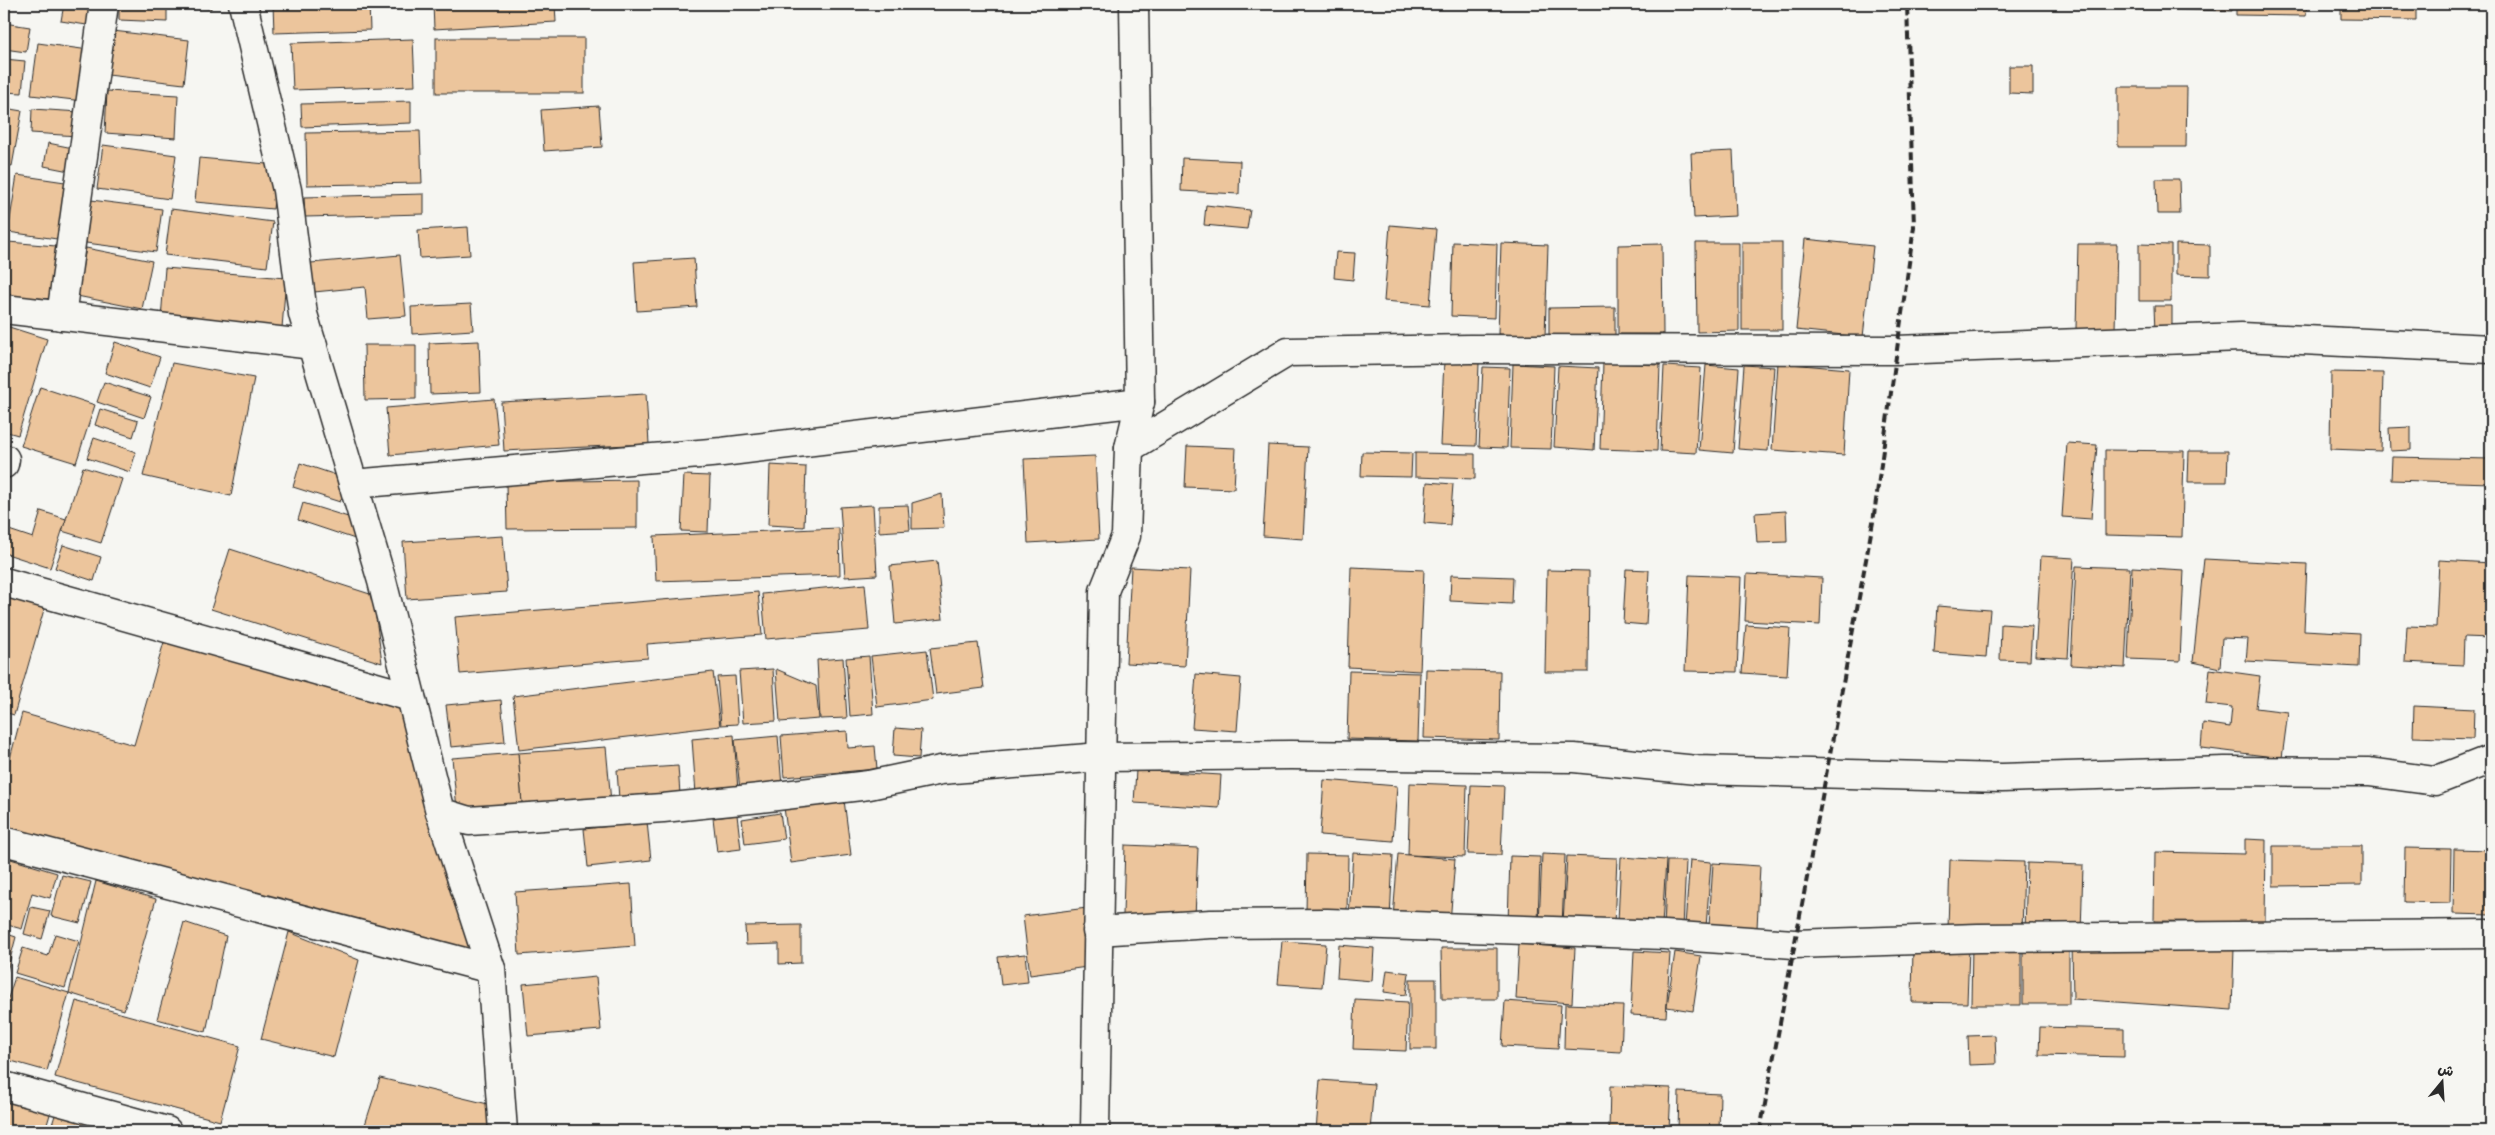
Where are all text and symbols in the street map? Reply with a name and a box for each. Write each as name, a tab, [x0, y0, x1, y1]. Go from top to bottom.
text: ش	[2436, 1057, 2457, 1082]
north arrow	[2418, 1058, 2468, 1108]

